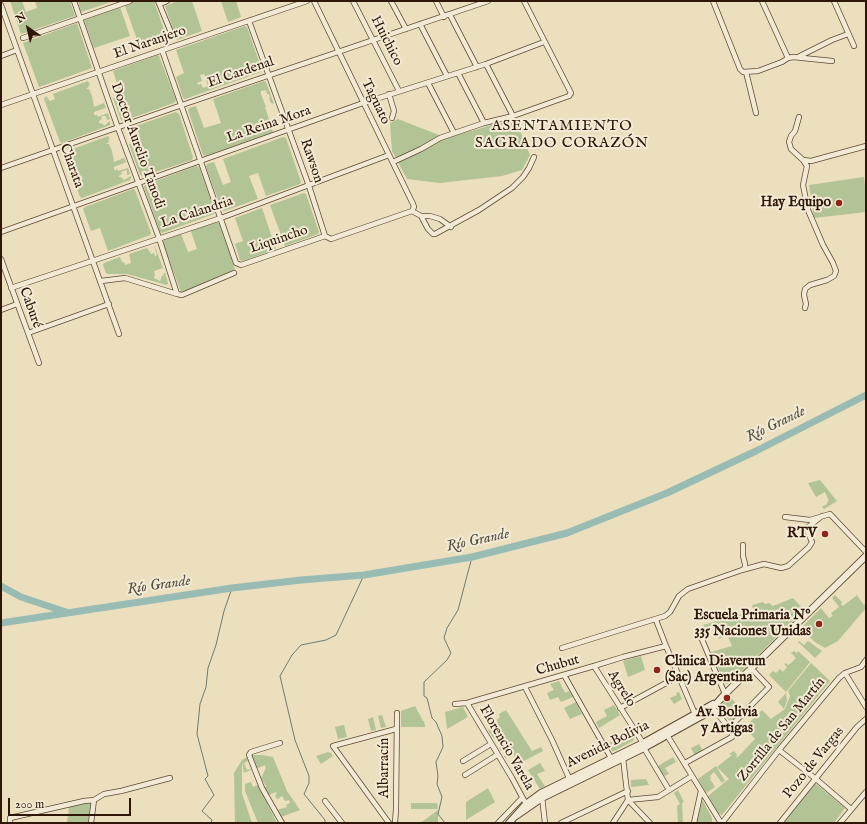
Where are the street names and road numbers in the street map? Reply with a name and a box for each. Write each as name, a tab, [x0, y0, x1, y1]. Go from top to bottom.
street label: Huichico	[366, 13, 406, 69]
street label: El Naranjero	[112, 23, 188, 63]
street label: El Cardenal	[206, 54, 276, 92]
street label: Taguato	[357, 77, 393, 127]
street label: Doctor Aurelio Tanodi	[106, 81, 168, 211]
street label: La Reina Mora	[225, 103, 313, 147]
street label: Rawson	[296, 137, 326, 185]
street label: Charata	[55, 142, 87, 190]
street label: La Calandria	[159, 193, 235, 233]
street label: Liquincho	[248, 222, 310, 258]
street label: Caburé	[15, 285, 45, 331]
street label: Chubut	[534, 652, 582, 680]
street label: Agrelo	[603, 668, 639, 710]
street label: Zorrilla de San Martín	[735, 675, 829, 785]
street label: Florencio Varela	[475, 703, 537, 793]
street label: Avenida Bolivia	[564, 718, 652, 772]
street label: Pozo de Vargas	[780, 724, 848, 802]
street label: Albarracín	[377, 738, 393, 798]

